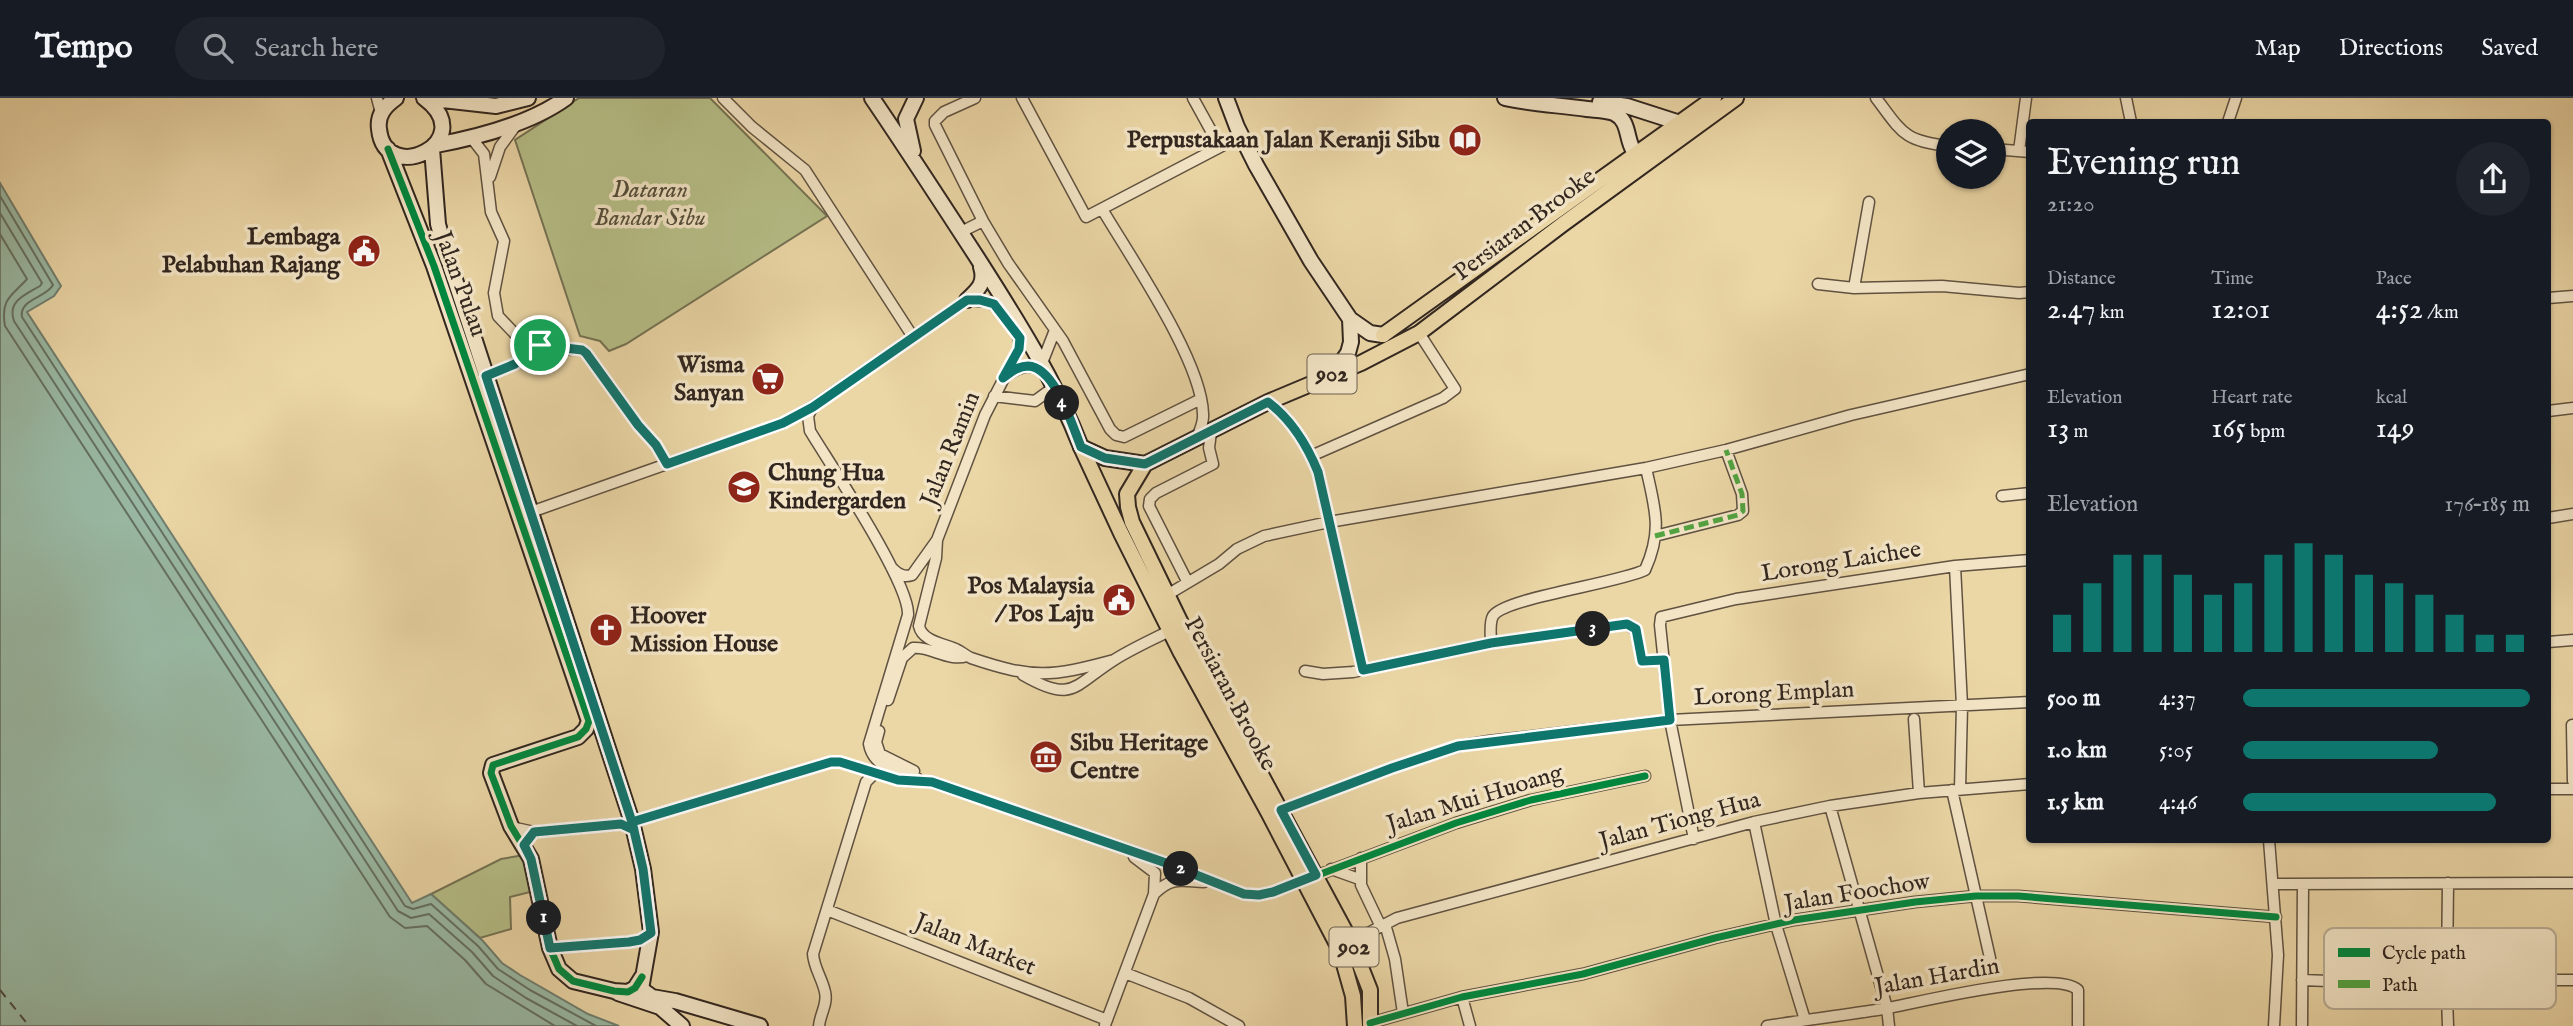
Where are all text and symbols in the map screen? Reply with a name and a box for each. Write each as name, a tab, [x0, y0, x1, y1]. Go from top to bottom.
search box	[175, 17, 665, 80]
text: Tempo	[35, 27, 133, 69]
icon: search	[199, 29, 237, 67]
text: Search here	[255, 32, 378, 65]
text: Map	[2255, 33, 2301, 64]
text: Directions	[2339, 33, 2443, 64]
text: Saved	[2481, 33, 2538, 64]
map controls	[1936, 119, 2006, 189]
button: layers	[1936, 119, 2006, 189]
library icon: Perpustakaan Jalan Keranji Sibu	[1446, 121, 1484, 159]
place label: Perpustakaan Jalan Keranji Sibu	[1127, 125, 1441, 156]
text: Evening run	[2047, 140, 2241, 188]
button: share	[2456, 142, 2530, 216]
street label: Persiaran Brooke	[1448, 161, 1602, 289]
park label: Dataran Bandar Sibu	[594, 175, 706, 234]
text: 21:20	[2047, 190, 2095, 219]
place label: Lembaga Pelabuhan Rajang	[162, 222, 341, 281]
street label: Jalan Pulau	[426, 224, 493, 341]
public building icon: Lembaga Pelabuhan Rajang	[345, 232, 383, 270]
text: Distance	[2047, 267, 2116, 291]
text: Time	[2211, 267, 2254, 291]
text: Pace	[2376, 267, 2412, 291]
text: 2.47	[2047, 291, 2096, 329]
text: 12:01	[2211, 291, 2270, 329]
text: 4:52	[2376, 291, 2423, 329]
text: km	[2096, 301, 2125, 325]
text: /km	[2423, 301, 2459, 325]
pin	[510, 315, 570, 375]
icon: arrive	[521, 326, 559, 364]
place label: Wisma Sanyan	[674, 350, 745, 409]
road number: 902	[1308, 354, 1356, 394]
supermarket icon: Wisma Sanyan	[749, 360, 787, 398]
pin: 4	[1044, 386, 1080, 420]
text: Elevation	[2047, 386, 2122, 410]
text: Heart rate	[2211, 386, 2292, 410]
text: kcal	[2376, 386, 2407, 410]
street label: Jalan Ramin	[913, 387, 988, 514]
text: 4	[1057, 390, 1066, 414]
text: 13	[2047, 410, 2069, 448]
text: 165	[2211, 410, 2246, 448]
text: 149	[2376, 410, 2415, 448]
text: m	[2069, 420, 2088, 444]
text: bpm	[2246, 420, 2285, 444]
place label: Chung Hua Kindergarden	[768, 458, 906, 517]
school or university icon: Chung Hua Kindergarden	[725, 468, 763, 506]
text: Elevation	[2047, 490, 2138, 519]
text: 176–185 m	[2445, 490, 2530, 519]
street label: Lorong Laichee	[1759, 534, 1923, 590]
place label: Pos Malaysia / Pos Laju	[967, 571, 1095, 630]
public building icon: Pos Malaysia / Pos Laju	[1100, 581, 1138, 619]
place label: Hoover Mission House	[630, 601, 778, 660]
church icon: Hoover Mission House	[587, 611, 625, 649]
street label: Persiaran Brooke	[1176, 612, 1284, 776]
pin: 3	[1576, 612, 1610, 646]
text: 3	[1589, 616, 1596, 640]
street label: Lorong Emplan	[1693, 674, 1855, 714]
text: 500 m	[2047, 684, 2101, 713]
text: 4:37	[2159, 684, 2196, 713]
place label: Sibu Heritage Centre	[1070, 728, 1208, 787]
text: 1.0 km	[2047, 736, 2107, 765]
text: 5:05	[2159, 736, 2193, 765]
museum icon: Sibu Heritage Centre	[1027, 738, 1065, 776]
street label: Jalan Mui Huoang	[1380, 757, 1568, 841]
street label: Jalan Tiong Hua	[1593, 784, 1764, 858]
text: 1.5 km	[2047, 788, 2104, 817]
text: 4:46	[2159, 788, 2197, 817]
pin: 2	[1164, 852, 1198, 886]
text: 2	[1176, 856, 1185, 880]
street label: Jalan Foochow	[1779, 866, 1933, 920]
pin: 1	[526, 900, 562, 936]
text: 1	[540, 905, 547, 929]
street label: Jalan Market	[907, 906, 1040, 983]
road number: 902	[1330, 928, 1378, 967]
legend	[2324, 928, 2556, 1009]
text: Cycle path	[2382, 942, 2466, 966]
street label: Jalan Hardin	[1869, 951, 2002, 1004]
text: Path	[2382, 974, 2418, 998]

